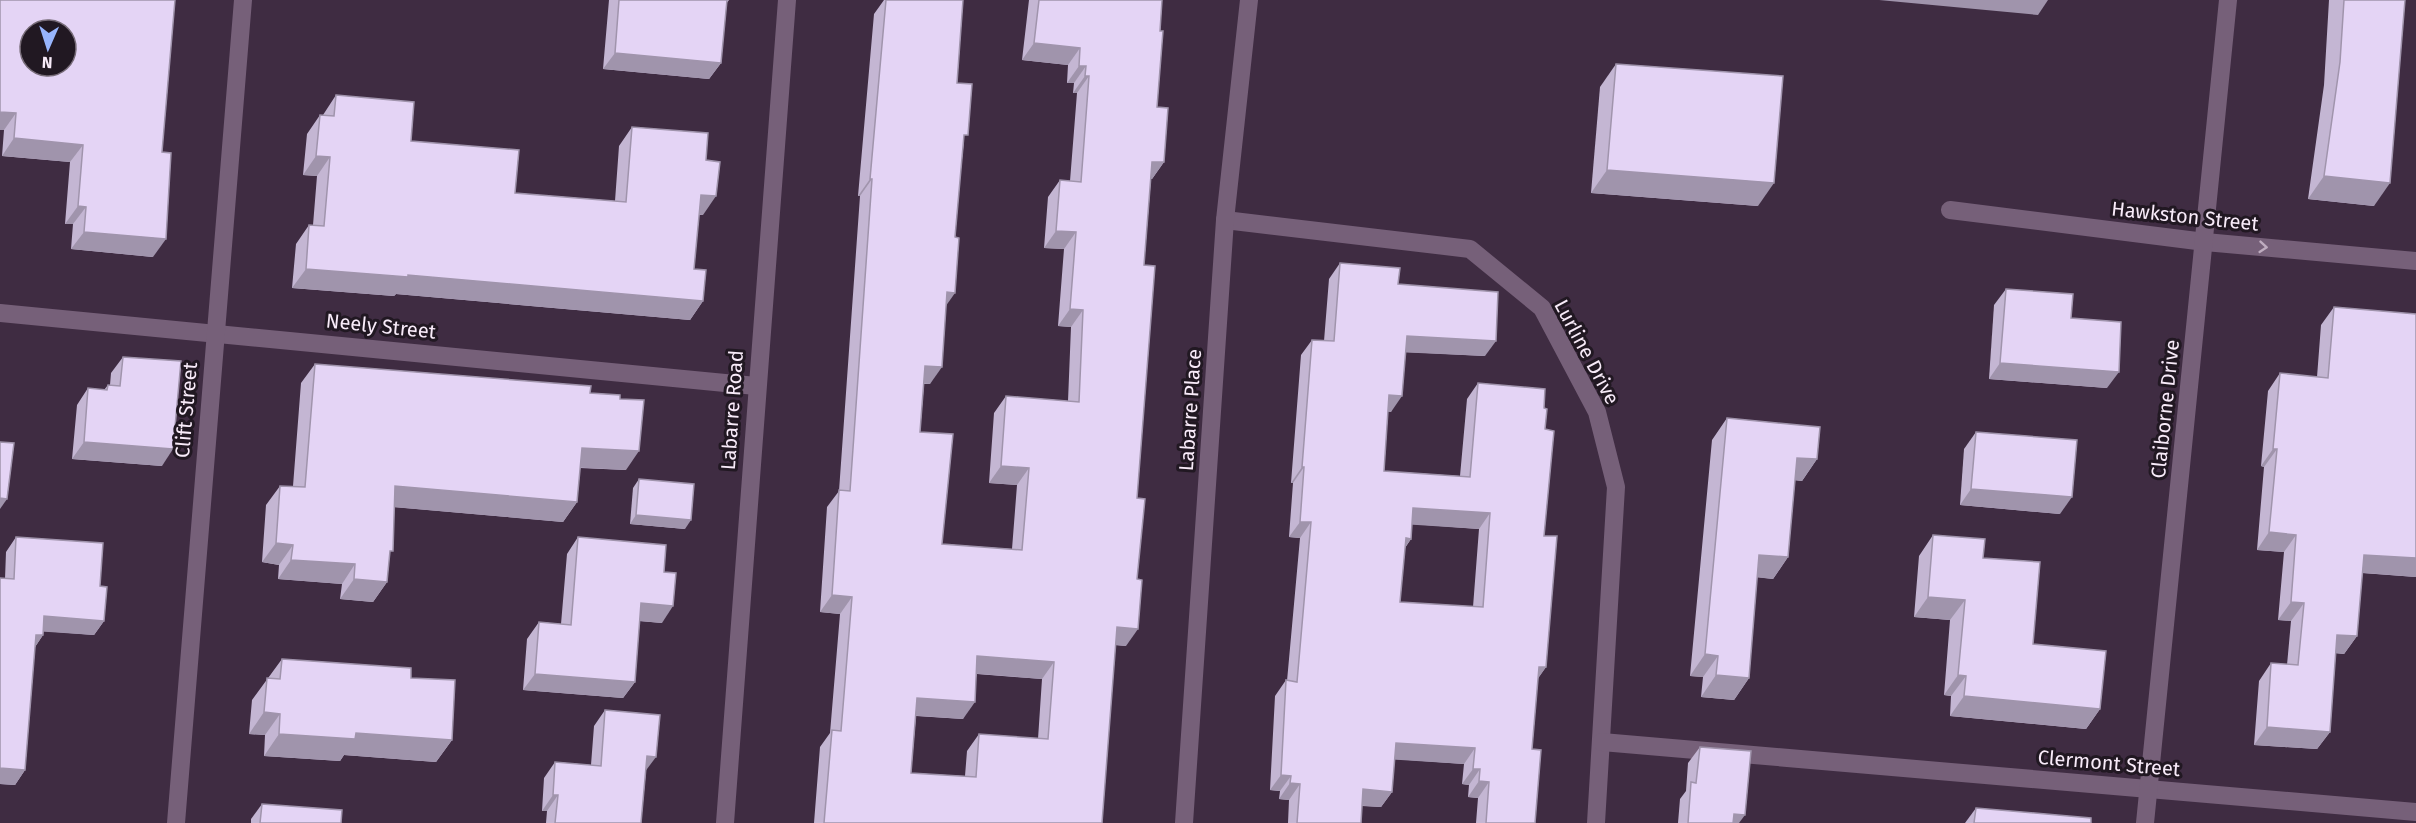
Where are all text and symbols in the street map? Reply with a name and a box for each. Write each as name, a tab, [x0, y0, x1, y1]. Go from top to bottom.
north arrow	[18, 18, 78, 78]
text: N	[41, 53, 53, 72]
street label: Hawkston Street	[2110, 196, 2261, 236]
one-way arrow	[2259, 240, 2268, 253]
street label: Lurline Drive	[1549, 295, 1625, 409]
street label: Neely Street	[325, 308, 438, 344]
street label: Claiborne Drive	[2146, 338, 2184, 480]
street label: Labarre Place	[1174, 348, 1206, 472]
street label: Labarre Road	[716, 349, 748, 471]
street label: Clift Street	[170, 360, 202, 459]
street label: Clermont Street	[2037, 745, 2182, 781]

